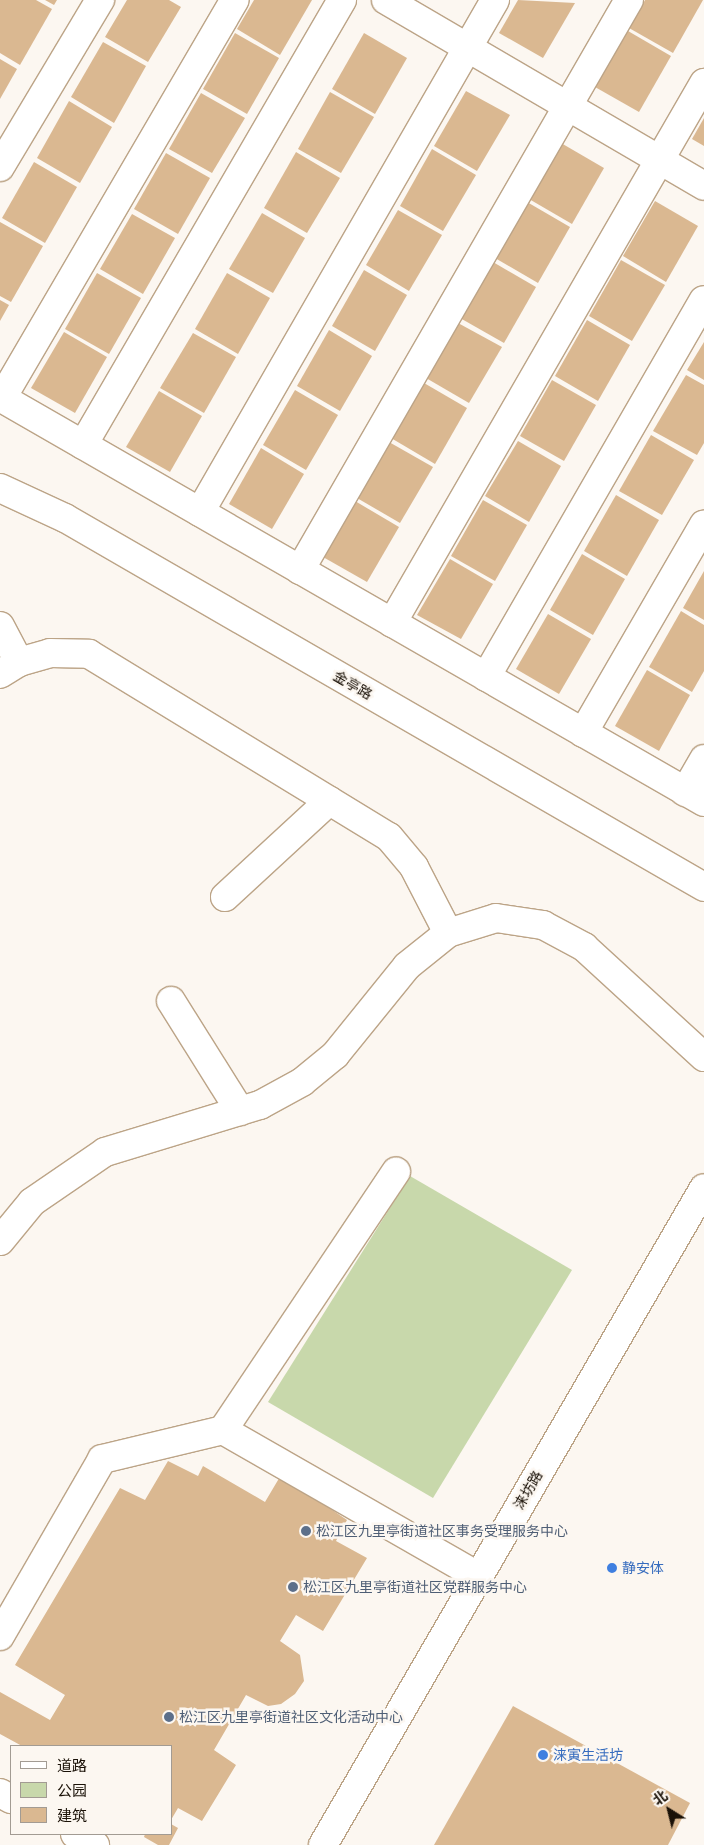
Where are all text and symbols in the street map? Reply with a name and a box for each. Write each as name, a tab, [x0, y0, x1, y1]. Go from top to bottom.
street label: 金亭路	[331, 667, 375, 703]
street label: 涞坊路	[510, 1468, 546, 1512]
place label: 松江区九里亭街道社区事务受理服务中心	[316, 1523, 568, 1539]
marker: 松江区九里亭街道社区事务受理服务中心	[300, 1525, 312, 1537]
place label: 静安体	[622, 1560, 664, 1576]
marker: 静安体	[606, 1562, 618, 1574]
place label: 松江区九里亭街道社区党群服务中心	[303, 1579, 527, 1595]
marker: 松江区九里亭街道社区党群服务中心	[287, 1581, 299, 1593]
place label: 松江区九里亭街道社区文化活动中心	[179, 1709, 403, 1725]
marker: 松江区九里亭街道社区文化活动中心	[163, 1711, 175, 1723]
legend	[10, 1745, 172, 1835]
place label: 涞寅生活坊	[553, 1747, 623, 1763]
marker: 涞寅生活坊	[537, 1749, 549, 1761]
text: 道路	[57, 1756, 87, 1774]
text: 公园	[57, 1781, 87, 1799]
north arrow	[644, 1785, 694, 1835]
text: 北	[649, 1786, 671, 1808]
text: 建筑	[57, 1806, 87, 1824]

